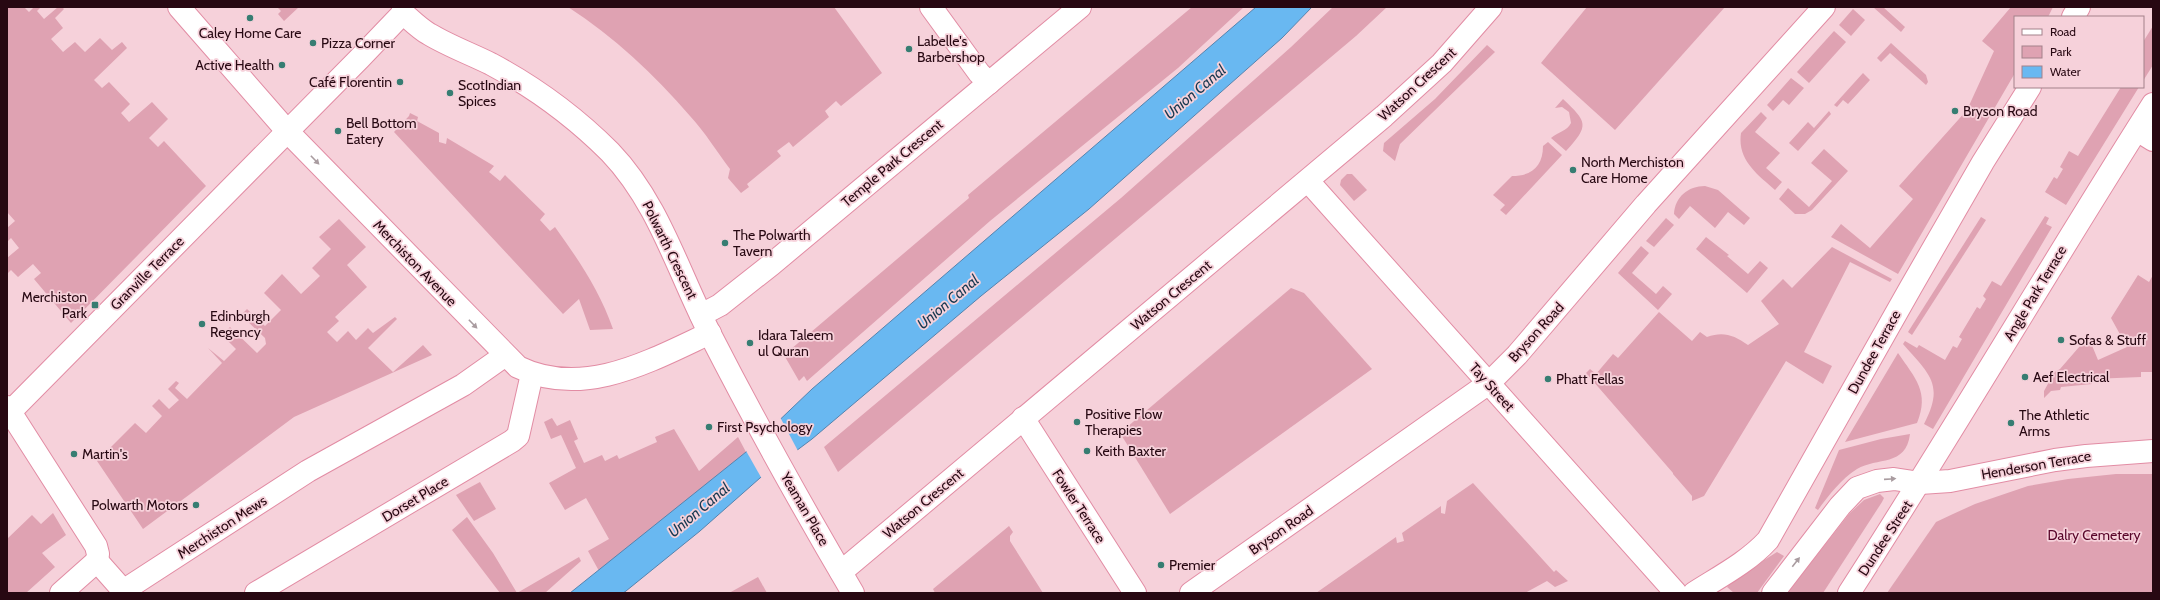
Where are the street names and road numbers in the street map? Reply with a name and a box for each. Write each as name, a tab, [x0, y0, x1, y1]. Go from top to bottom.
street label: Watson Crescent	[1374, 43, 1460, 125]
street label: Temple Park Crescent	[838, 115, 947, 211]
street label: Polwarth Crescent	[638, 198, 702, 302]
street label: Merchiston Avenue	[369, 216, 461, 310]
street label: Granville Terrace	[106, 232, 188, 314]
street label: Angle Park Terrace	[2000, 242, 2070, 344]
street label: Watson Crescent	[1127, 256, 1215, 334]
street label: Bryson Road	[1504, 298, 1568, 366]
street label: Dundee Terrace	[1844, 307, 1904, 397]
street label: Tay Street	[1465, 359, 1519, 415]
street label: Henderson Terrace	[1980, 447, 2092, 483]
street label: Watson Crescent	[879, 464, 967, 542]
street label: Fowler Terrace	[1048, 466, 1110, 546]
street label: Yeaman Place	[776, 468, 833, 549]
street label: Dorset Place	[378, 472, 452, 526]
street label: Merchiston Mews	[174, 491, 270, 563]
street label: Dundee Street	[1854, 497, 1916, 579]
street label: Bryson Road	[1245, 501, 1317, 559]

